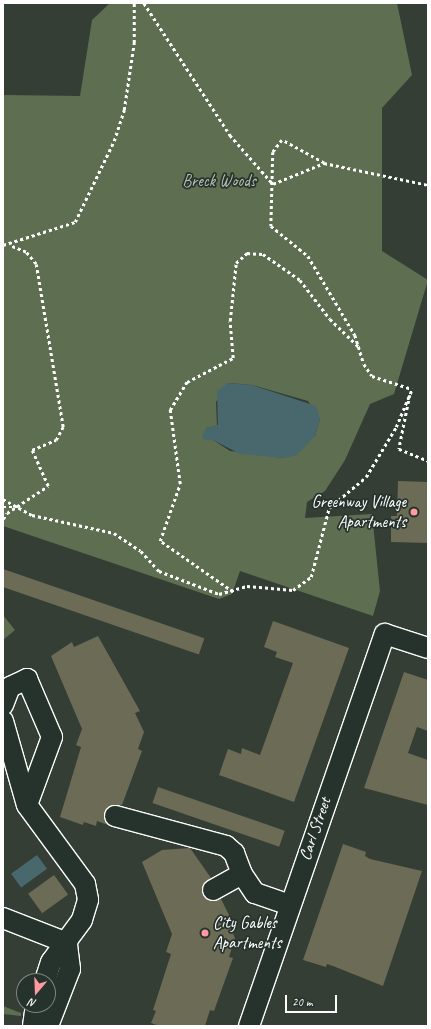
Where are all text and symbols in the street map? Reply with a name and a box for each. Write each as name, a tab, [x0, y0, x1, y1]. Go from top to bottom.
park label: Breck Woods	[182, 171, 256, 191]
place label: Greenway Village Apartments	[312, 492, 406, 532]
marker: Greenway Village Apartments	[409, 507, 419, 517]
street label: Carl Street	[295, 795, 335, 863]
place label: City Gables Apartments	[213, 913, 281, 953]
marker: City Gables Apartments	[200, 928, 210, 938]
north arrow	[16, 973, 56, 1013]
scale bar	[287, 987, 339, 1013]
text: 20 m	[292, 994, 312, 1010]
text: N	[27, 996, 38, 1011]

